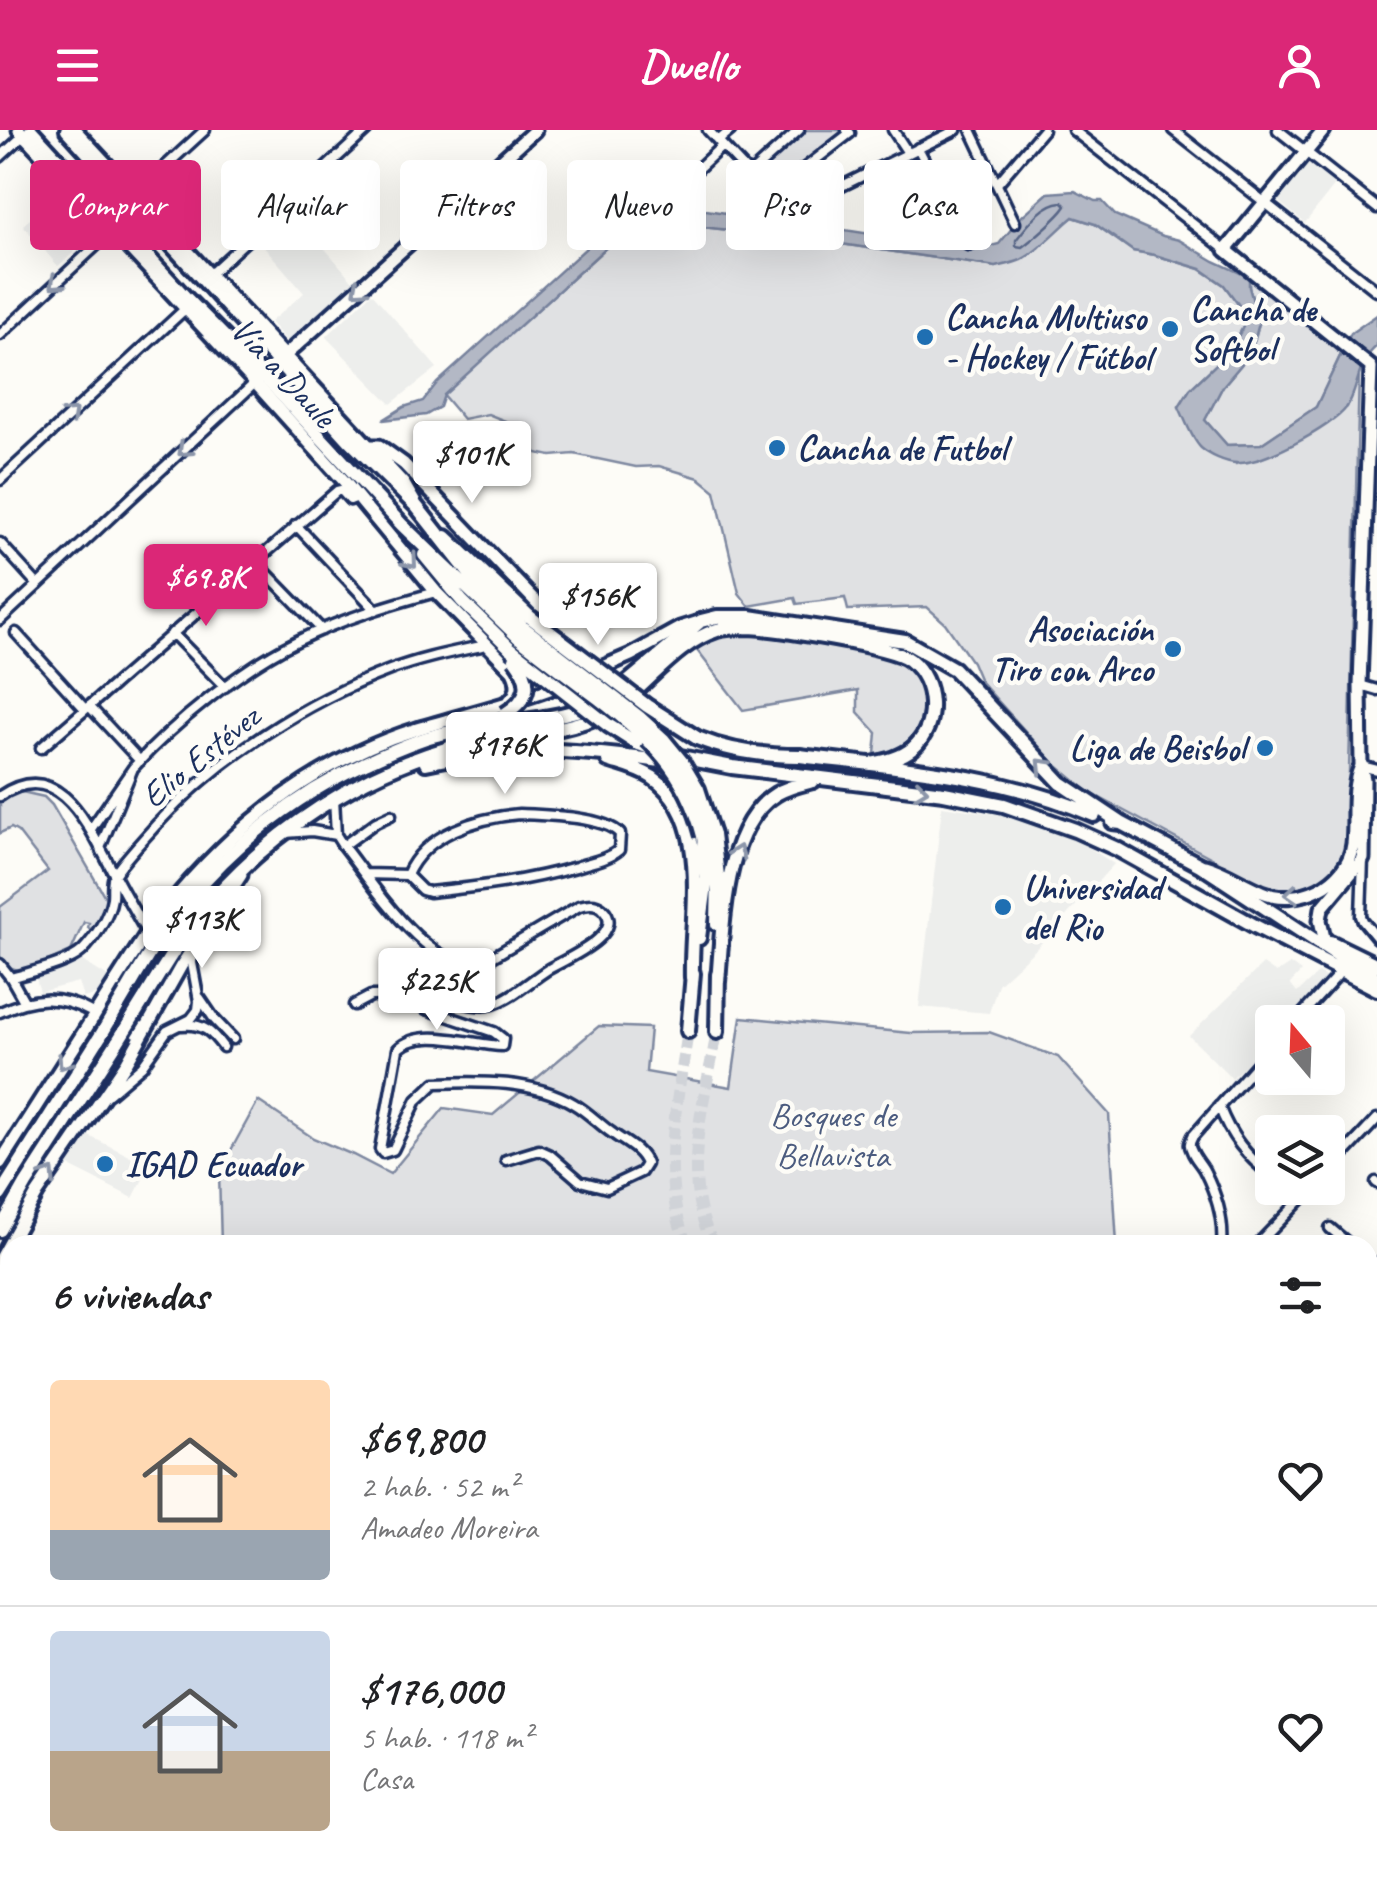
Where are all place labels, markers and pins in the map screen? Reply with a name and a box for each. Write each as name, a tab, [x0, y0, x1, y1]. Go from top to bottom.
place label: Cancha de Softbol	[1190, 287, 1318, 372]
place label: Cancha Multiuso - Hockey / Fútbol	[945, 295, 1158, 380]
marker: Cancha de Softbol	[1159, 318, 1181, 340]
marker: Cancha Multiuso - Hockey / Fútbol	[914, 326, 936, 348]
pin: $101K	[402, 421, 542, 506]
place label: Cancha de Futbol	[797, 426, 1013, 471]
marker: Cancha de Futbol	[766, 437, 788, 459]
pin: $69.8K	[125, 544, 287, 629]
pin: $156K	[528, 563, 668, 648]
place label: Asociación Tiro con Arco	[991, 607, 1155, 692]
marker: Asociación Tiro con Arco	[1162, 638, 1184, 660]
pin: $176K	[435, 712, 575, 797]
place label: Liga de Beisbol	[1070, 726, 1252, 771]
marker: Liga de Beisbol	[1254, 737, 1276, 759]
place label: Universidad del Rio	[1023, 865, 1167, 950]
pin: $113K	[132, 886, 272, 971]
marker: Universidad del Rio	[992, 896, 1014, 918]
pin: $225K	[367, 948, 507, 1033]
place label: IGAD Ecuador	[125, 1142, 305, 1187]
marker: IGAD Ecuador	[94, 1153, 116, 1175]

